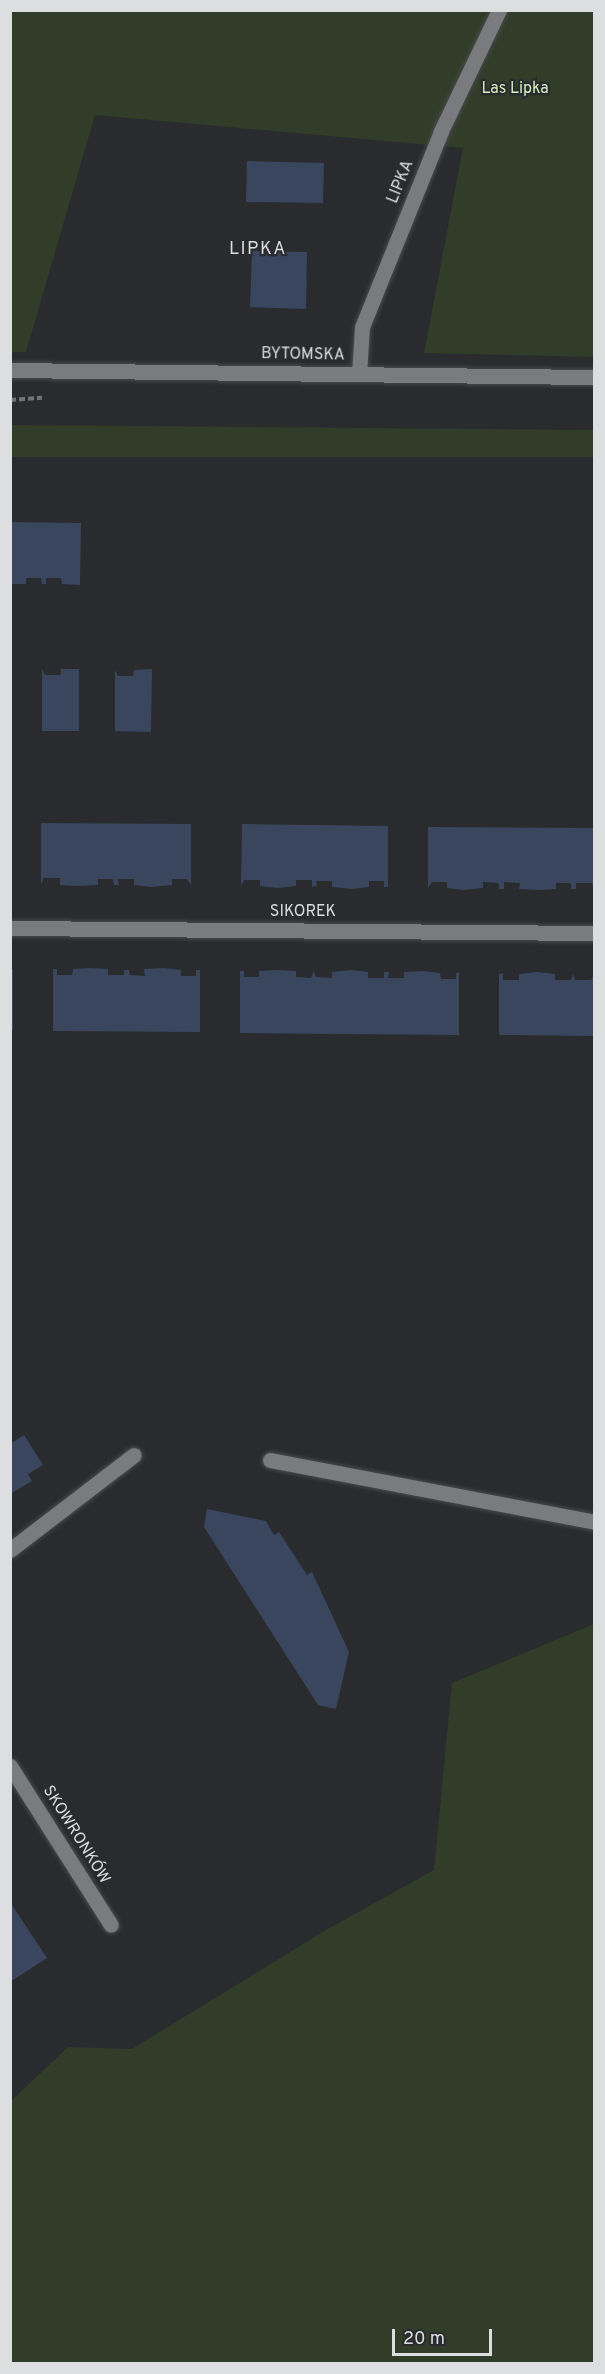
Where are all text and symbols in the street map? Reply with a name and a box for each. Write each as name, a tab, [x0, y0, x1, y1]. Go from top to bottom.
park label: Las Lipka	[481, 79, 549, 99]
street label: LIPKA	[384, 158, 418, 206]
district label: LIPKA	[229, 239, 287, 261]
street label: BYTOMSKA	[261, 345, 345, 365]
street label: SIKOREK	[270, 902, 336, 922]
street label: SKOWRONKÓW	[38, 1782, 114, 1888]
scale bar	[395, 2317, 496, 2355]
text: 20 m	[403, 2328, 445, 2351]

